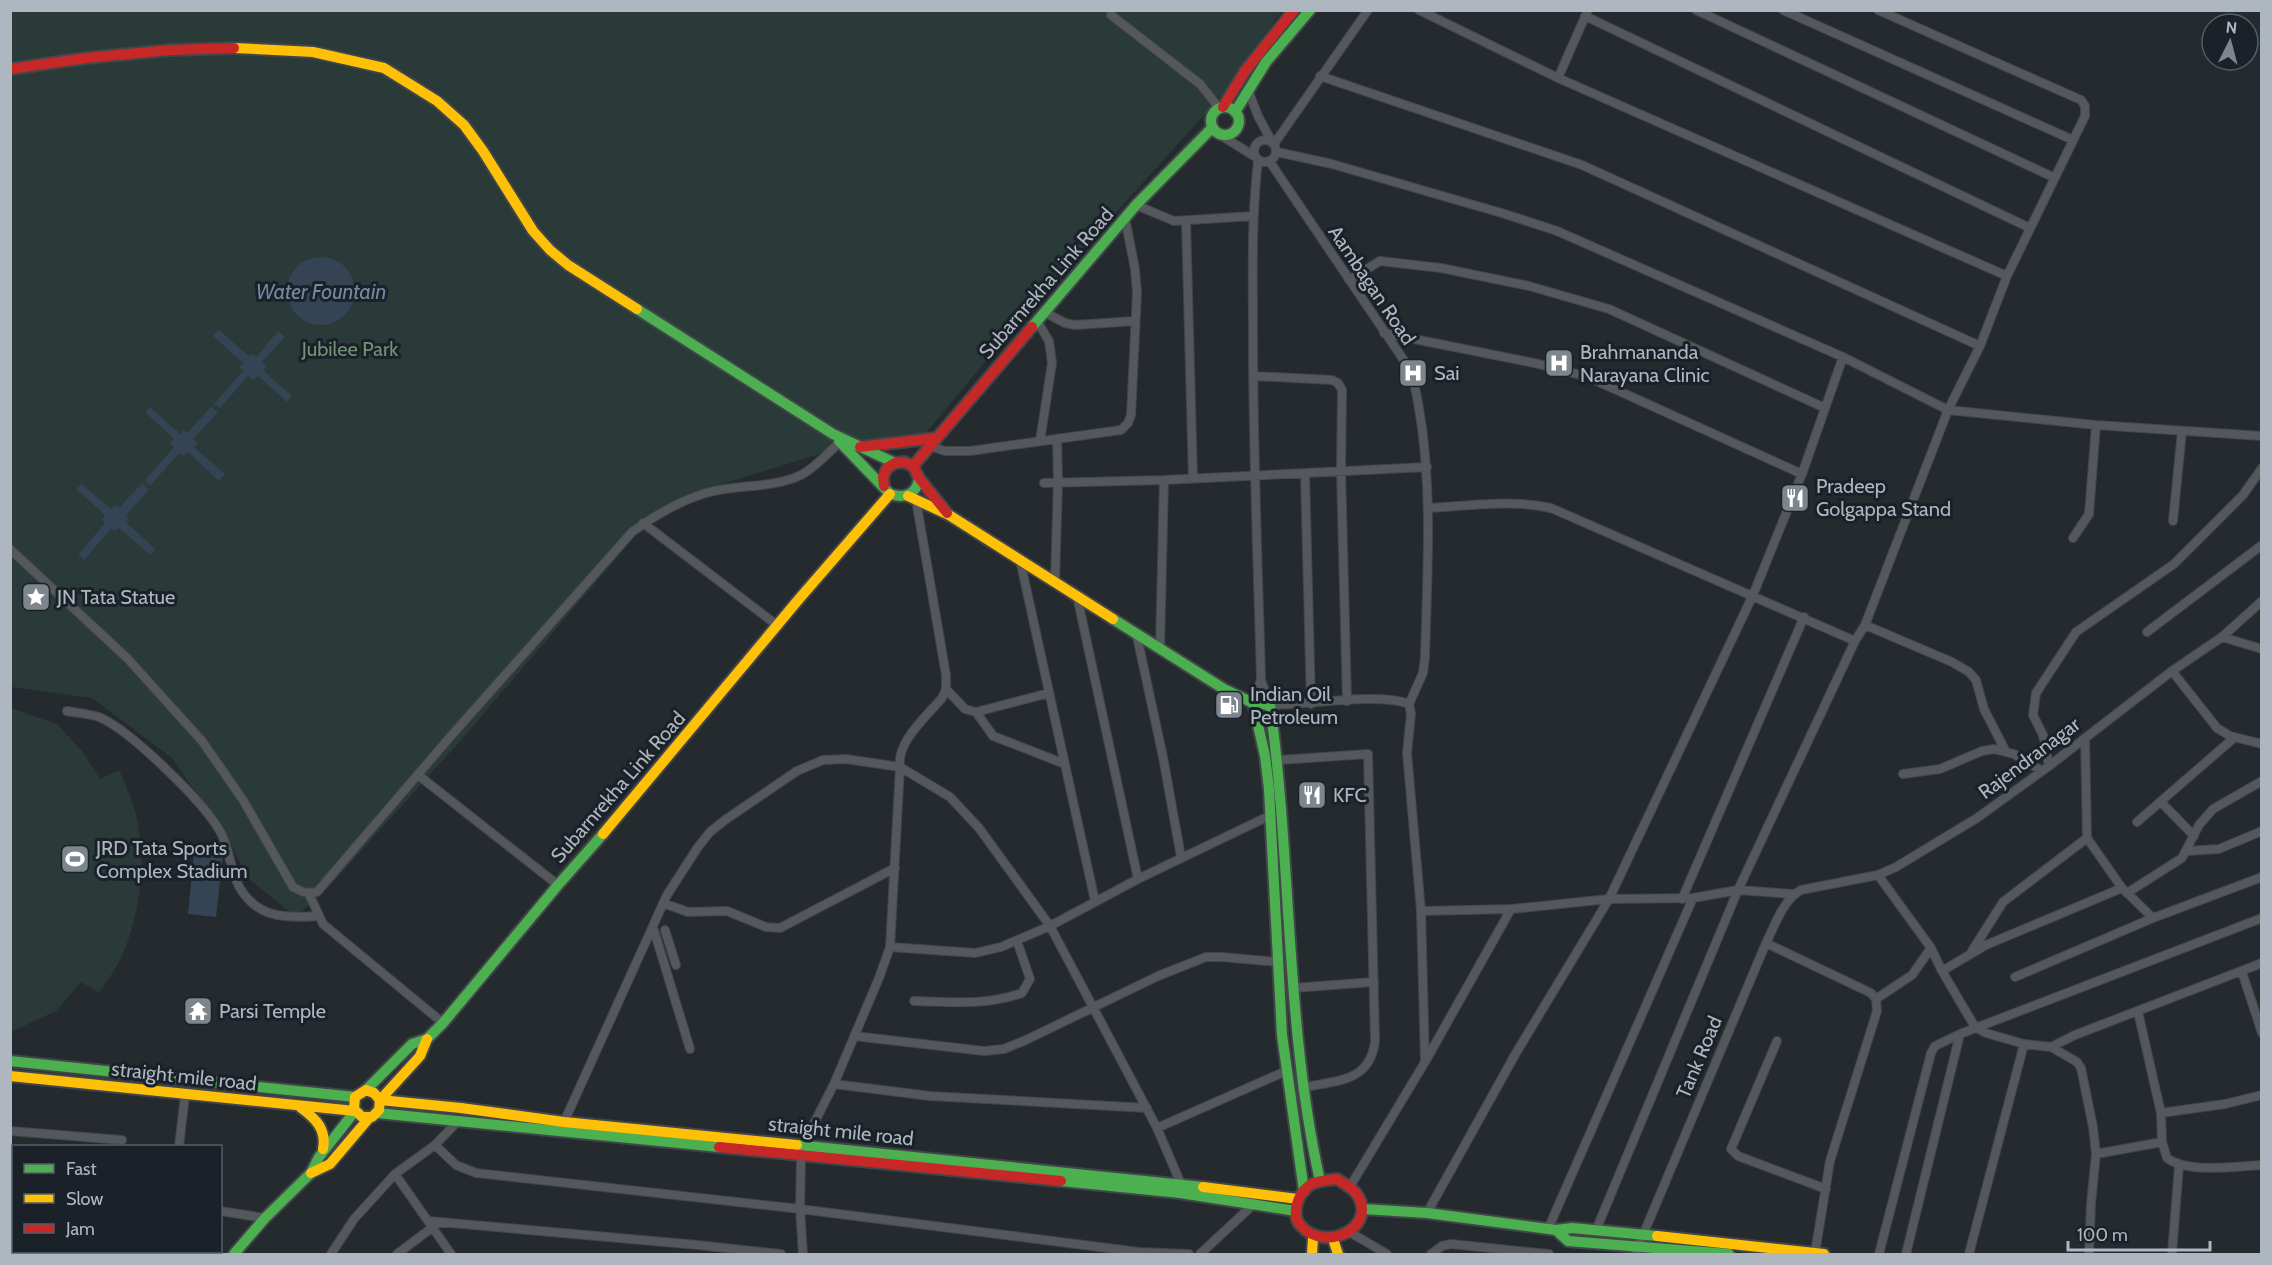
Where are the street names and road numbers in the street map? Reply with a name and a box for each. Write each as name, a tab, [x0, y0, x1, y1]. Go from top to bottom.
street label: Subarnrekha Link Road	[974, 202, 1118, 364]
street label: Aambagan Road	[1323, 221, 1421, 349]
street label: Subarnrekha Link Road	[546, 706, 690, 868]
street label: Rajendranagar	[1974, 712, 2085, 804]
street label: Tank Road	[1671, 1012, 1727, 1102]
street label: straight mile road	[110, 1056, 258, 1096]
street label: straight mile road	[767, 1111, 915, 1151]

